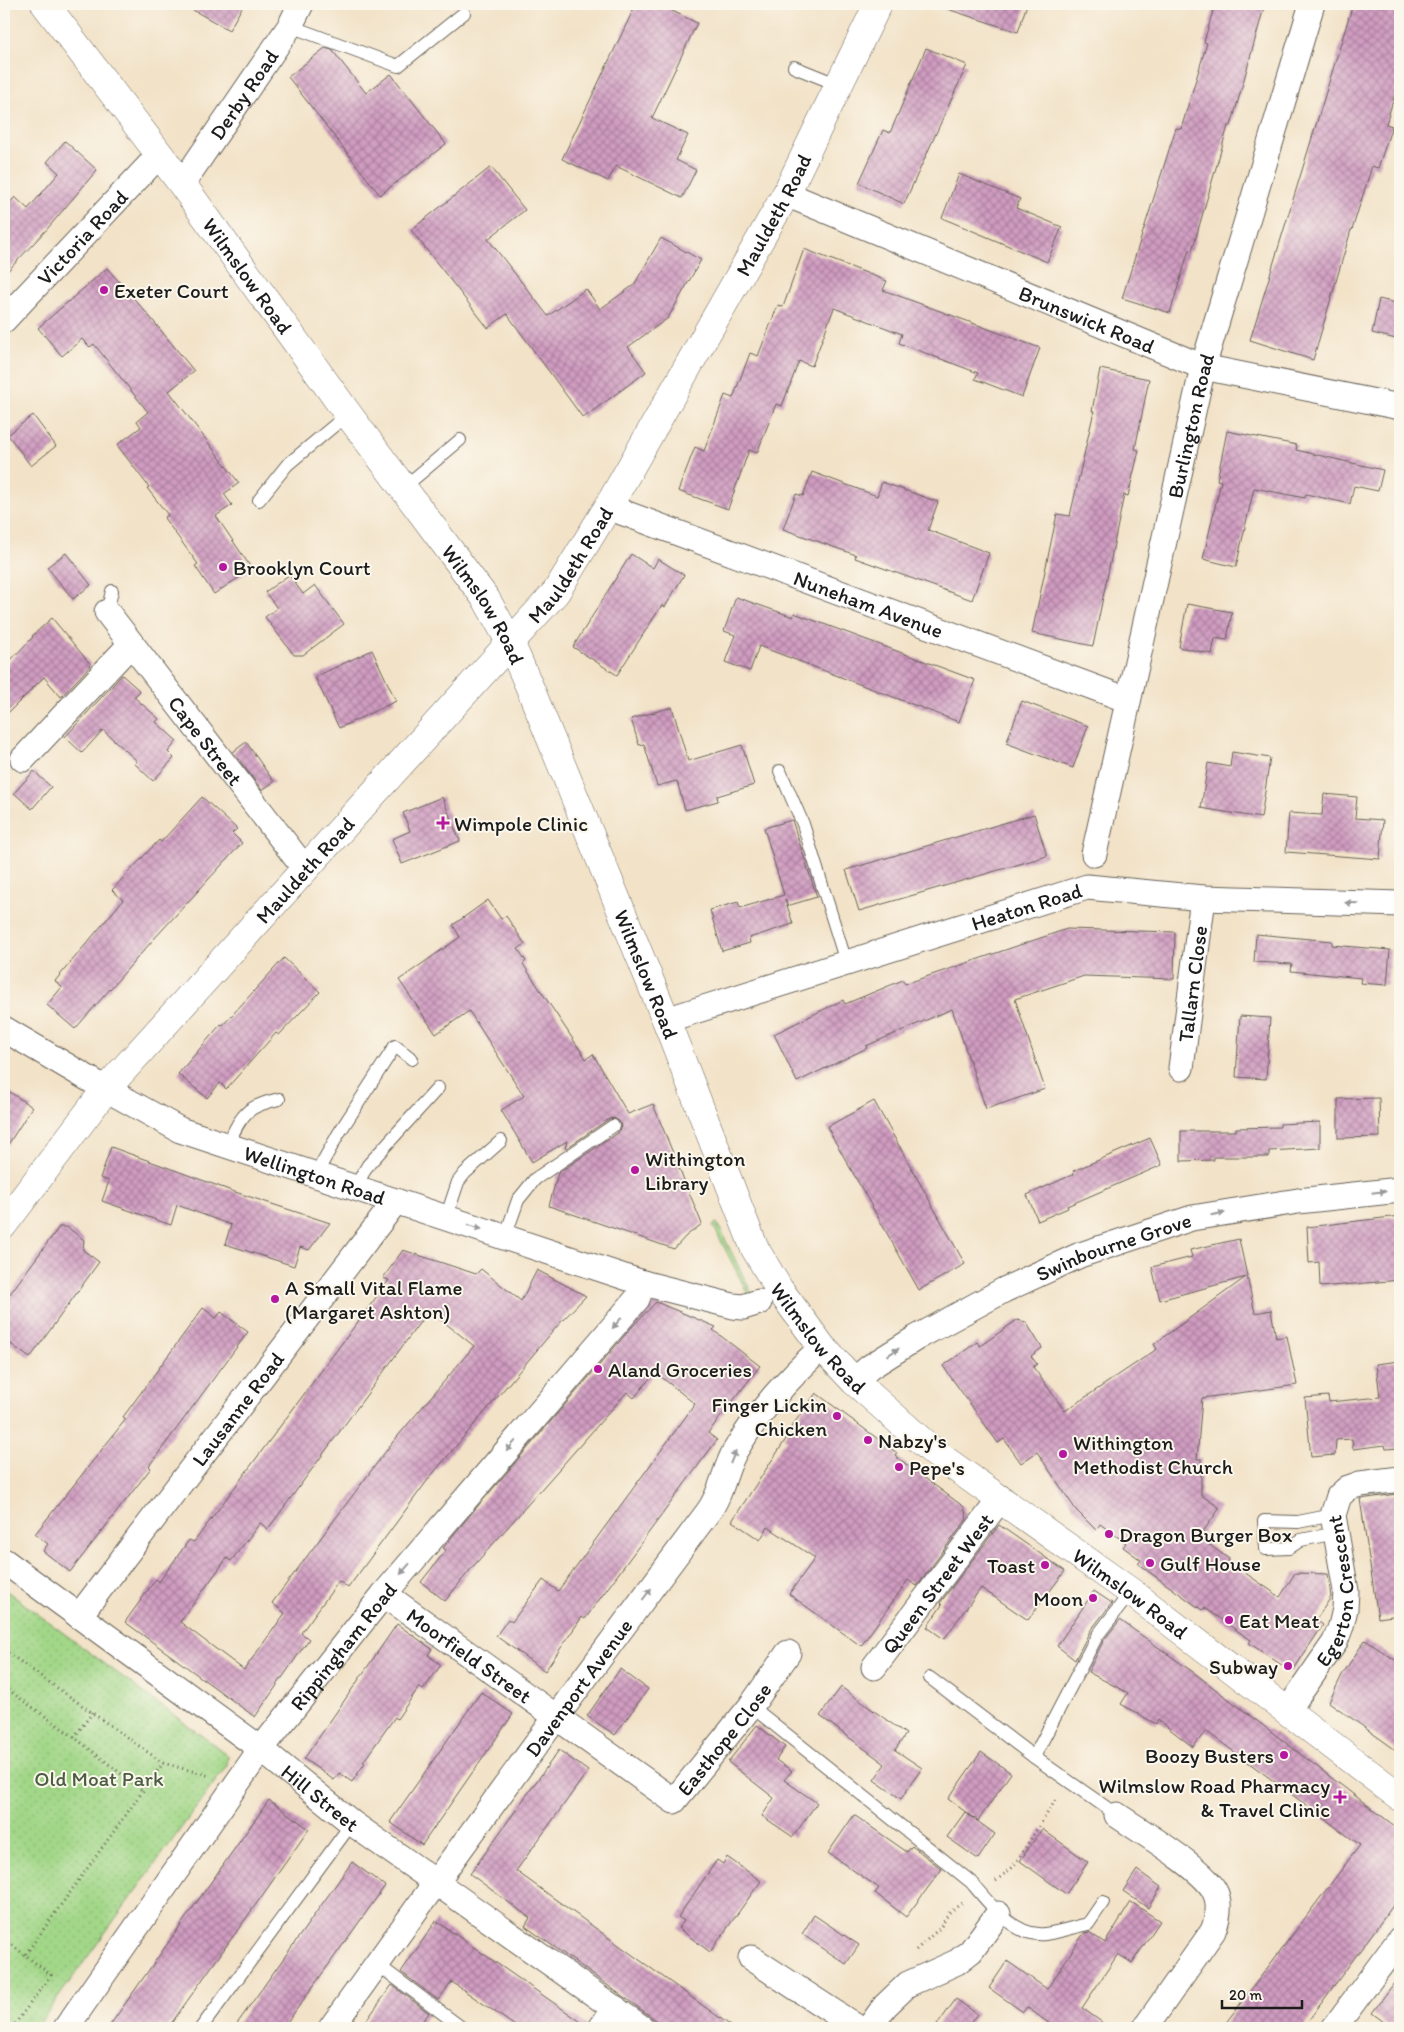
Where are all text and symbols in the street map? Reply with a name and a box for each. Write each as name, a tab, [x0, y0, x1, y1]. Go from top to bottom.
street label: Derby Road	[204, 44, 283, 144]
street label: Mauldeth Road	[730, 150, 816, 280]
street label: Victoria Road	[31, 184, 133, 290]
street label: Wilmslow Road	[198, 213, 299, 339]
place label: Exeter Court	[114, 278, 229, 303]
street label: Brunswick Road	[1015, 280, 1159, 358]
marker: Exeter Court	[98, 284, 110, 296]
street label: Burlington Road	[1162, 350, 1219, 501]
street label: Mauldeth Road	[522, 502, 618, 628]
street label: Wilmslow Road	[437, 539, 531, 668]
place label: Brooklyn Court	[233, 555, 371, 580]
marker: Brooklyn Court	[217, 561, 229, 573]
street label: Nuneham Avenue	[790, 565, 947, 643]
street label: Cape Street	[164, 691, 248, 790]
street label: Mauldeth Road	[250, 811, 359, 928]
place label: Wimpole Clinic	[454, 811, 588, 836]
marker: Wimpole Clinic	[436, 816, 450, 830]
street label: Heaton Road	[968, 877, 1085, 935]
one-way arrow	[1343, 899, 1359, 907]
street label: Wilmslow Road	[610, 906, 685, 1042]
street label: Tallarn Close	[1172, 924, 1212, 1044]
street label: Wellington Road	[241, 1140, 389, 1210]
place label: Withington Library	[645, 1146, 746, 1195]
marker: Withington Library	[629, 1164, 641, 1176]
one-way arrow	[1371, 1188, 1387, 1196]
street label: Swinbourne Grove	[1032, 1207, 1194, 1286]
one-way arrow	[1210, 1209, 1226, 1217]
one-way arrow	[468, 1223, 483, 1231]
place label: A Small Vital Flame (Margaret Ashton)	[285, 1275, 463, 1324]
street label: Wilmslow Road	[766, 1277, 872, 1399]
marker: A Small Vital Flame (Margaret Ashton)	[269, 1293, 281, 1305]
one-way arrow	[611, 1316, 623, 1328]
street label: Lausanne Road	[186, 1346, 289, 1471]
one-way arrow	[887, 1348, 900, 1357]
place label: Aland Groceries	[608, 1357, 752, 1382]
marker: Aland Groceries	[592, 1363, 604, 1375]
place label: Finger Lickin Chicken	[712, 1392, 827, 1441]
marker: Finger Lickin Chicken	[831, 1410, 843, 1422]
place label: Nabzy's	[878, 1428, 947, 1453]
place label: Withington Methodist Church	[1073, 1430, 1233, 1479]
marker: Nabzy's	[862, 1434, 874, 1446]
one-way arrow	[506, 1440, 517, 1452]
marker: Withington Methodist Church	[1057, 1448, 1069, 1460]
one-way arrow	[729, 1450, 737, 1464]
place label: Pepe's	[909, 1455, 965, 1480]
marker: Pepe's	[893, 1461, 905, 1473]
street label: Queen Street West	[876, 1508, 998, 1658]
street label: Egerton Crescent	[1310, 1513, 1359, 1671]
place label: Dragon Burger Box	[1119, 1522, 1293, 1547]
marker: Dragon Burger Box	[1103, 1528, 1115, 1540]
street label: Wilmslow Road	[1068, 1542, 1194, 1644]
place label: Gulf House	[1160, 1551, 1261, 1576]
place label: Toast	[987, 1553, 1035, 1578]
marker: Gulf House	[1144, 1557, 1156, 1569]
marker: Toast	[1039, 1559, 1051, 1571]
one-way arrow	[399, 1563, 411, 1575]
street label: Rippingham Road	[284, 1576, 402, 1715]
place label: Moon	[1033, 1586, 1083, 1611]
one-way arrow	[642, 1587, 652, 1601]
marker: Moon	[1087, 1592, 1099, 1604]
street label: Moorfield Street	[402, 1602, 537, 1708]
place label: Eat Meat	[1239, 1608, 1319, 1633]
street label: Davenport Avenue	[519, 1613, 637, 1761]
marker: Eat Meat	[1223, 1614, 1235, 1626]
place label: Subway	[1209, 1654, 1278, 1679]
marker: Subway	[1282, 1660, 1294, 1672]
street label: Easthope Close	[671, 1677, 776, 1800]
place label: Boozy Busters	[1145, 1743, 1274, 1768]
marker: Boozy Busters	[1278, 1749, 1290, 1761]
street label: Hill Street	[277, 1758, 364, 1836]
park label: Old Moat Park	[34, 1766, 164, 1791]
place label: Wilmslow Road Pharmacy & Travel Clinic	[1098, 1773, 1330, 1822]
marker: Wilmslow Road Pharmacy & Travel Clinic	[1334, 1791, 1346, 1803]
scale bar	[1222, 1977, 1302, 2009]
text: 20 m	[1229, 1986, 1263, 2004]

